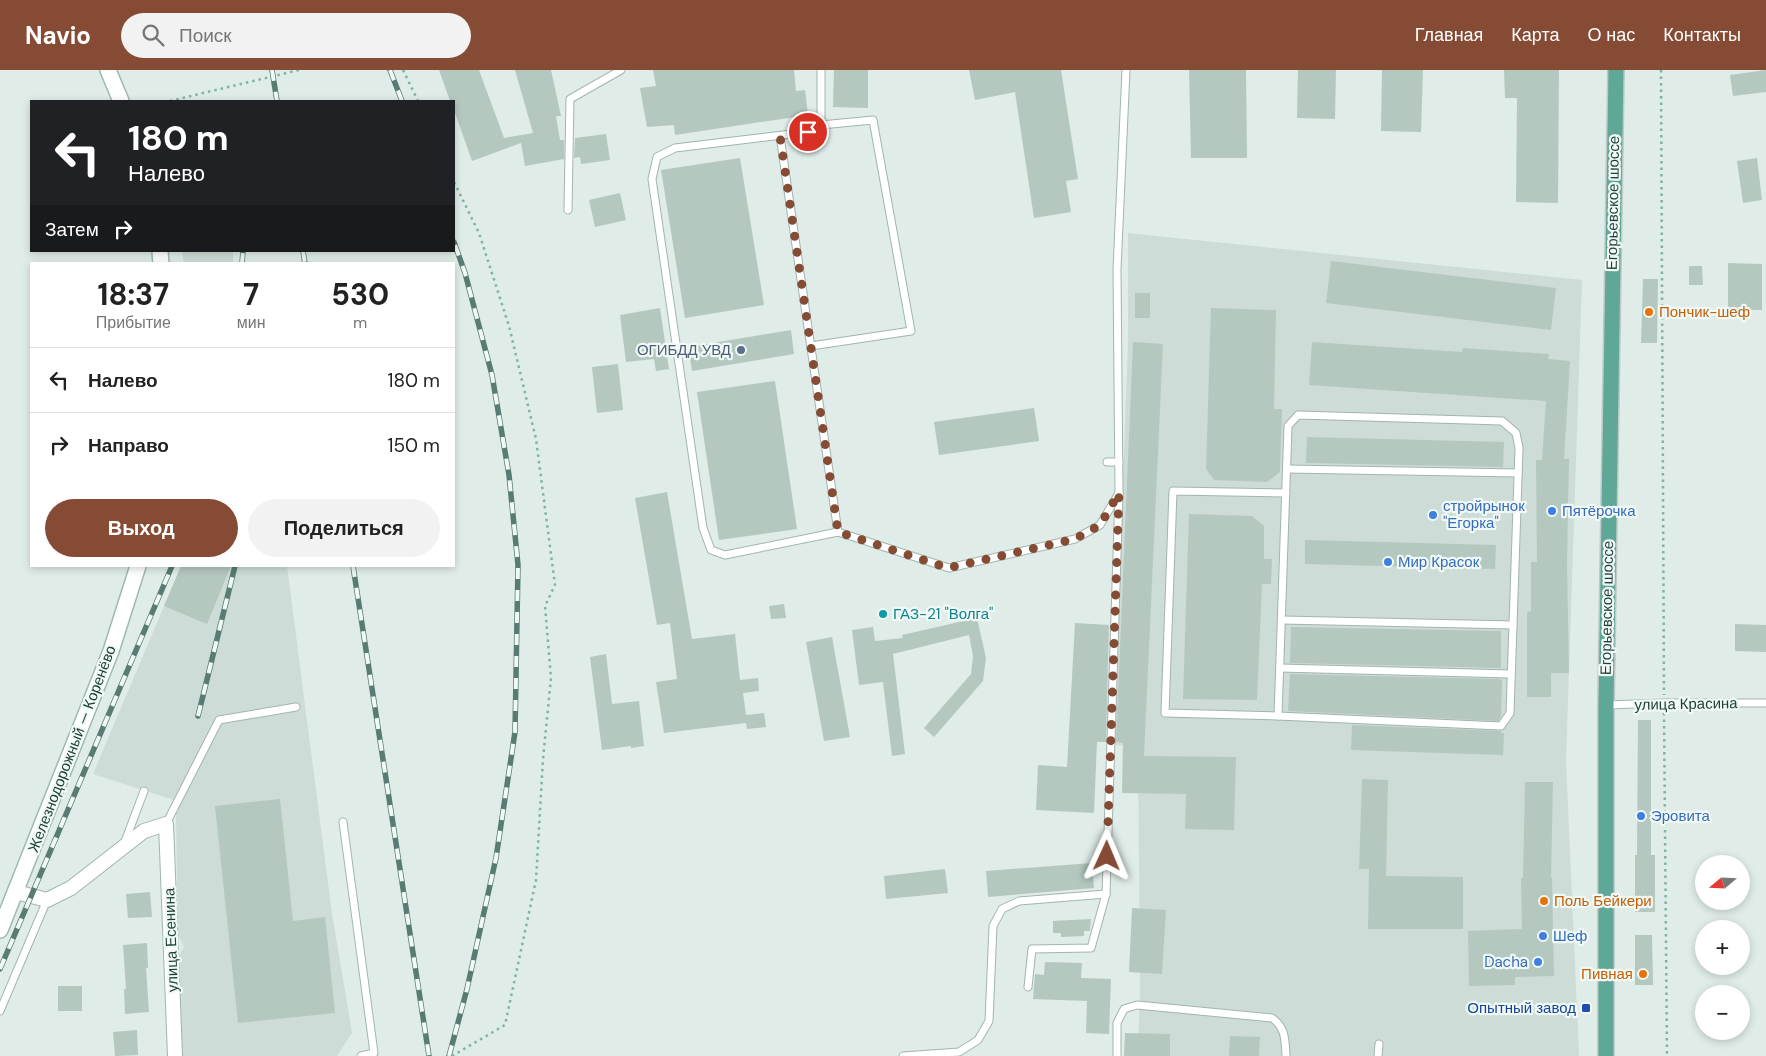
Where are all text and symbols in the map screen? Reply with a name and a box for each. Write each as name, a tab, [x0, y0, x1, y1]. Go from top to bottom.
search box	[121, 13, 471, 58]
text: Navio	[25, 20, 91, 51]
icon: search	[139, 21, 167, 49]
text: Поиск	[179, 23, 232, 48]
text: Главная	[1415, 23, 1483, 47]
text: Карта	[1511, 23, 1560, 47]
text: О нас	[1588, 23, 1635, 47]
text: Контакты	[1663, 23, 1741, 47]
pin	[787, 111, 829, 153]
text: 180 m	[128, 115, 229, 161]
icon: arrive	[794, 118, 822, 146]
icon: left	[45, 120, 110, 185]
street label: Егорьевское шоссе	[1602, 136, 1624, 270]
text: Налево	[128, 159, 205, 188]
icon: right	[109, 215, 137, 243]
text: Затем	[45, 217, 99, 242]
text: 18:37	[98, 275, 169, 314]
text: 7	[243, 275, 259, 314]
text: 530	[331, 275, 389, 314]
place label: Пончик-шеф	[1659, 302, 1750, 322]
marker: Пончик-шеф	[1643, 306, 1655, 318]
text: Прибытие	[96, 312, 171, 333]
text: мин	[237, 312, 266, 333]
text: m	[353, 312, 367, 333]
place label: ОГИБДД УВД	[637, 340, 731, 360]
marker: ОГИБДД УВД	[735, 344, 747, 356]
icon: left	[45, 366, 73, 394]
text: Налево	[88, 368, 158, 393]
text: 180 m	[388, 368, 440, 393]
icon: right	[45, 431, 73, 459]
text: Направо	[88, 433, 169, 458]
text: 150 m	[388, 433, 440, 458]
place label: стройрынок "Егорка"	[1443, 496, 1525, 533]
button: Выход	[45, 499, 238, 557]
button: Поделиться	[248, 499, 440, 557]
place label: Пятёрочка	[1562, 501, 1636, 521]
marker: Пятёрочка	[1546, 505, 1558, 517]
marker: стройрынок "Егорка"	[1427, 509, 1439, 521]
street label: Егорьевское шоссе	[1596, 541, 1618, 675]
place label: Мир Красок	[1398, 552, 1480, 572]
marker: Мир Красок	[1382, 556, 1394, 568]
place label: ГАЗ-21 "Волга"	[893, 604, 993, 624]
marker: ГАЗ-21 "Волга"	[877, 608, 889, 620]
street label: Железнодорожный — Коренёво	[23, 643, 121, 855]
street label: улица Красина	[1634, 693, 1738, 715]
place label: Эровита	[1651, 806, 1711, 826]
marker: Эровита	[1635, 810, 1647, 822]
position arrow	[1080, 829, 1132, 881]
north arrow	[1695, 855, 1750, 910]
map controls	[1695, 855, 1750, 1040]
street label: улица Есенина	[159, 887, 183, 992]
place label: Поль Бейкери	[1554, 891, 1652, 911]
marker: Поль Бейкери	[1538, 895, 1550, 907]
button: +	[1695, 920, 1750, 975]
place label: Шеф	[1553, 926, 1587, 946]
marker: Шеф	[1537, 930, 1549, 942]
place label: Dacha	[1484, 952, 1528, 972]
marker: Dacha	[1532, 956, 1544, 968]
place label: Пивная	[1581, 964, 1633, 984]
marker: Пивная	[1637, 968, 1649, 980]
button: −	[1695, 985, 1750, 1040]
place label: Опытный завод	[1467, 998, 1576, 1018]
marker: Опытный завод	[1580, 1002, 1592, 1014]

